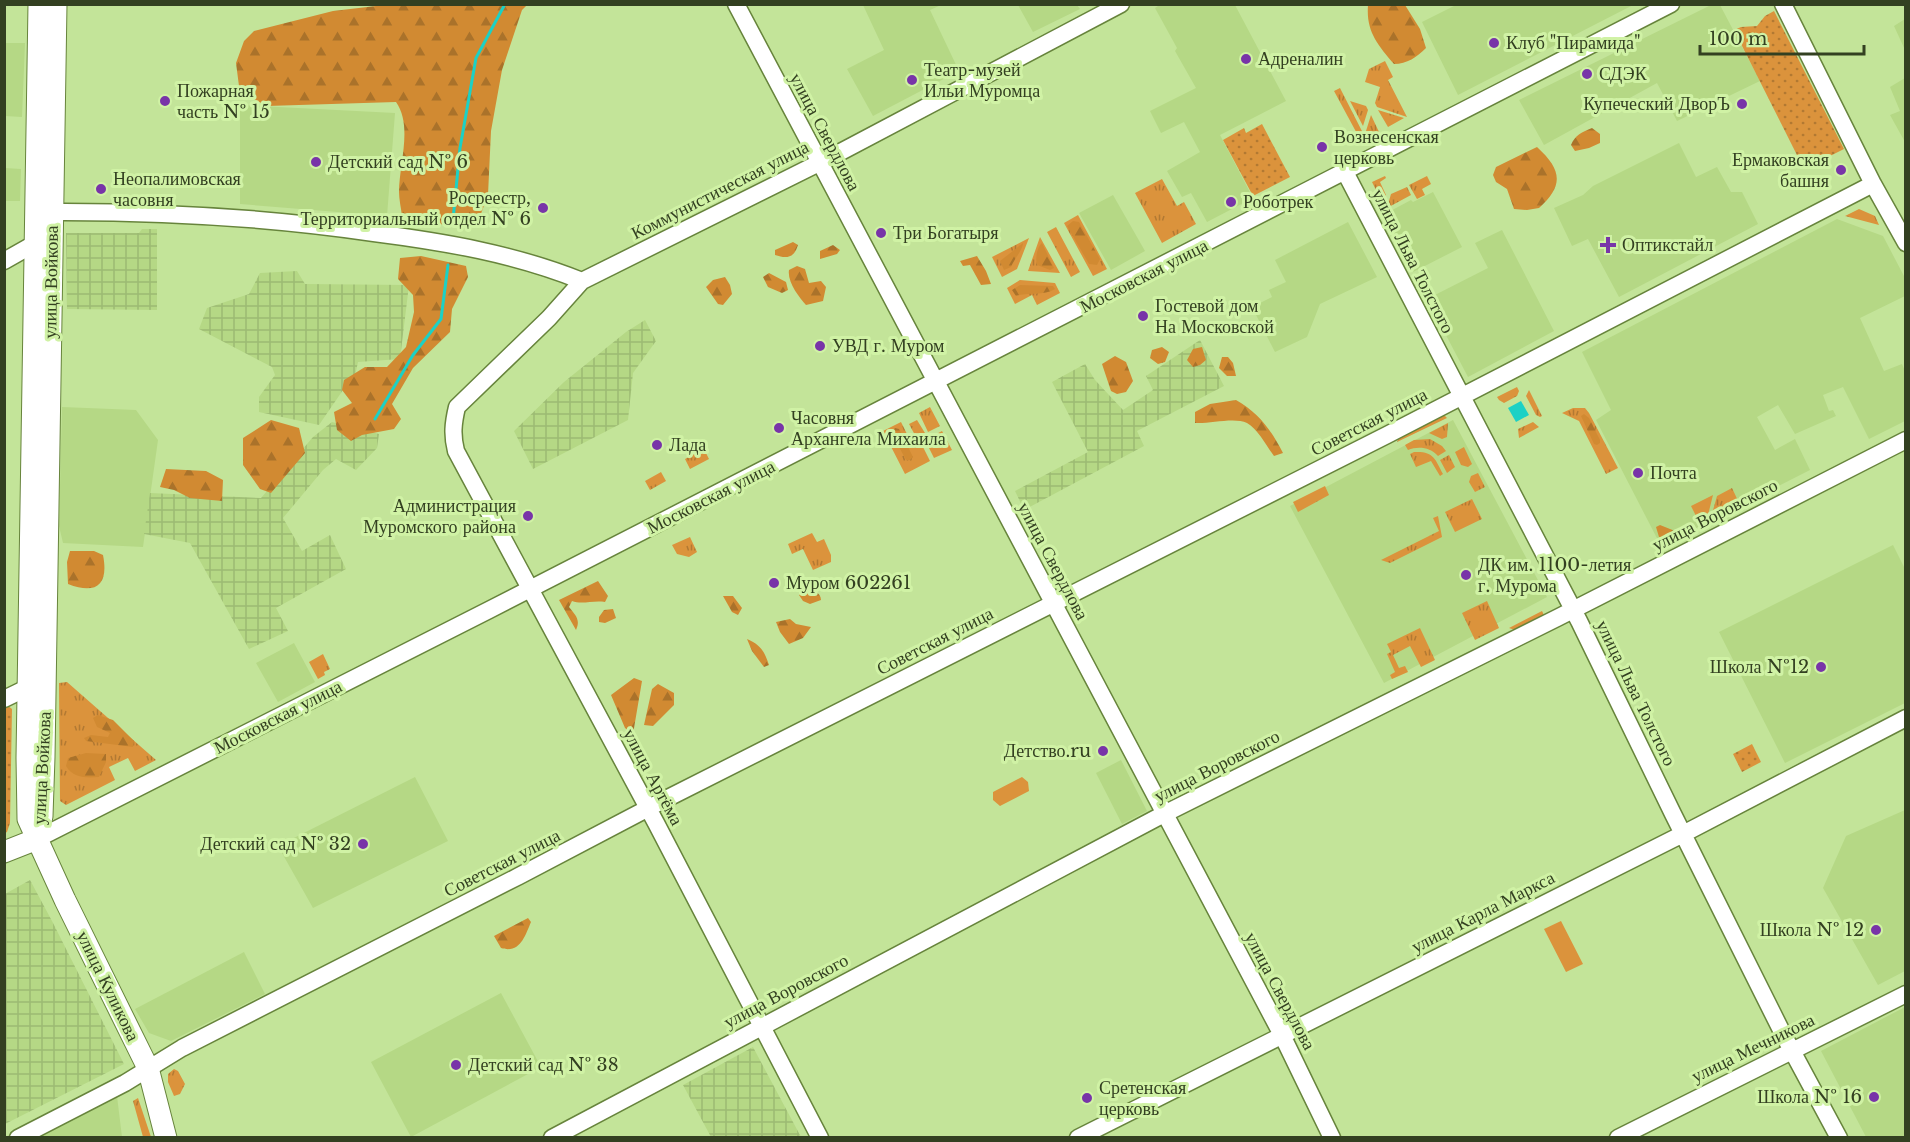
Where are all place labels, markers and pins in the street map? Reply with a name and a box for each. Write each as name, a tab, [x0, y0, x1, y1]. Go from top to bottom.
place label: Клуб "Пирамида"	[1506, 32, 1641, 54]
marker: Клуб "Пирамида"	[1487, 36, 1501, 50]
place label: Адреналин	[1258, 48, 1344, 70]
marker: Адреналин	[1239, 52, 1253, 66]
place label: Театр-музей Ильи Муромца	[924, 59, 1040, 102]
place label: СДЭК	[1599, 63, 1648, 85]
marker: СДЭК	[1580, 67, 1594, 81]
marker: Театр-музей Ильи Муромца	[905, 73, 919, 87]
place label: Пожарная часть № 15	[177, 80, 270, 123]
place label: Купеческий ДворЪ	[1583, 93, 1730, 115]
marker: Пожарная часть № 15	[158, 94, 172, 108]
marker: Купеческий ДворЪ	[1735, 97, 1749, 111]
place label: Вознесенская церковь	[1334, 126, 1439, 169]
marker: Вознесенская церковь	[1315, 140, 1329, 154]
place label: Ермаковская башня	[1732, 149, 1829, 192]
place label: Детский сад № 6	[328, 151, 468, 173]
marker: Детский сад № 6	[309, 155, 323, 169]
marker: Ермаковская башня	[1834, 163, 1848, 177]
place label: Неопалимовская часовня	[113, 168, 241, 211]
marker: Неопалимовская часовня	[94, 182, 108, 196]
place label: Росреестр, Территориальный отдел № 6	[300, 187, 531, 230]
place label: Роботрек	[1243, 191, 1314, 213]
marker: Роботрек	[1224, 195, 1238, 209]
marker: Росреестр, Территориальный отдел № 6	[536, 201, 550, 215]
place label: Три Богатыря	[893, 222, 999, 244]
marker: Три Богатыря	[874, 226, 888, 240]
place label: Оптикстайл	[1622, 234, 1713, 256]
marker: Оптикстайл	[1599, 236, 1617, 254]
place label: Гостевой дом На Московской	[1155, 295, 1274, 338]
marker: Гостевой дом На Московской	[1136, 309, 1150, 323]
place label: УВД г. Муром	[832, 335, 944, 357]
marker: УВД г. Муром	[813, 339, 827, 353]
place label: Часовня Архангела Михаила	[791, 407, 946, 450]
marker: Часовня Архангела Михаила	[772, 421, 786, 435]
place label: Лада	[669, 434, 706, 456]
marker: Лада	[650, 438, 664, 452]
place label: Почта	[1650, 462, 1697, 484]
marker: Почта	[1631, 466, 1645, 480]
place label: Администрация Муромского района	[363, 495, 516, 538]
marker: Администрация Муромского района	[521, 509, 535, 523]
place label: ДК им. 1100-летия г. Мурома	[1478, 554, 1631, 597]
marker: ДК им. 1100-летия г. Мурома	[1459, 568, 1473, 582]
place label: Муром 602261	[786, 572, 911, 594]
marker: Муром 602261	[767, 576, 781, 590]
place label: Школа №12	[1710, 656, 1809, 678]
marker: Школа №12	[1814, 660, 1828, 674]
place label: Детство.ru	[1004, 740, 1091, 762]
marker: Детство.ru	[1096, 744, 1110, 758]
place label: Детский сад № 32	[200, 833, 351, 855]
marker: Детский сад № 32	[356, 837, 370, 851]
place label: Школа № 12	[1760, 919, 1864, 941]
marker: Школа № 12	[1869, 923, 1883, 937]
place label: Детский сад № 38	[468, 1054, 619, 1076]
marker: Детский сад № 38	[449, 1058, 463, 1072]
place label: Сретенская церковь	[1099, 1077, 1186, 1120]
place label: Школа № 16	[1757, 1086, 1862, 1108]
marker: Школа № 16	[1867, 1090, 1881, 1104]
marker: Сретенская церковь	[1080, 1091, 1094, 1105]

